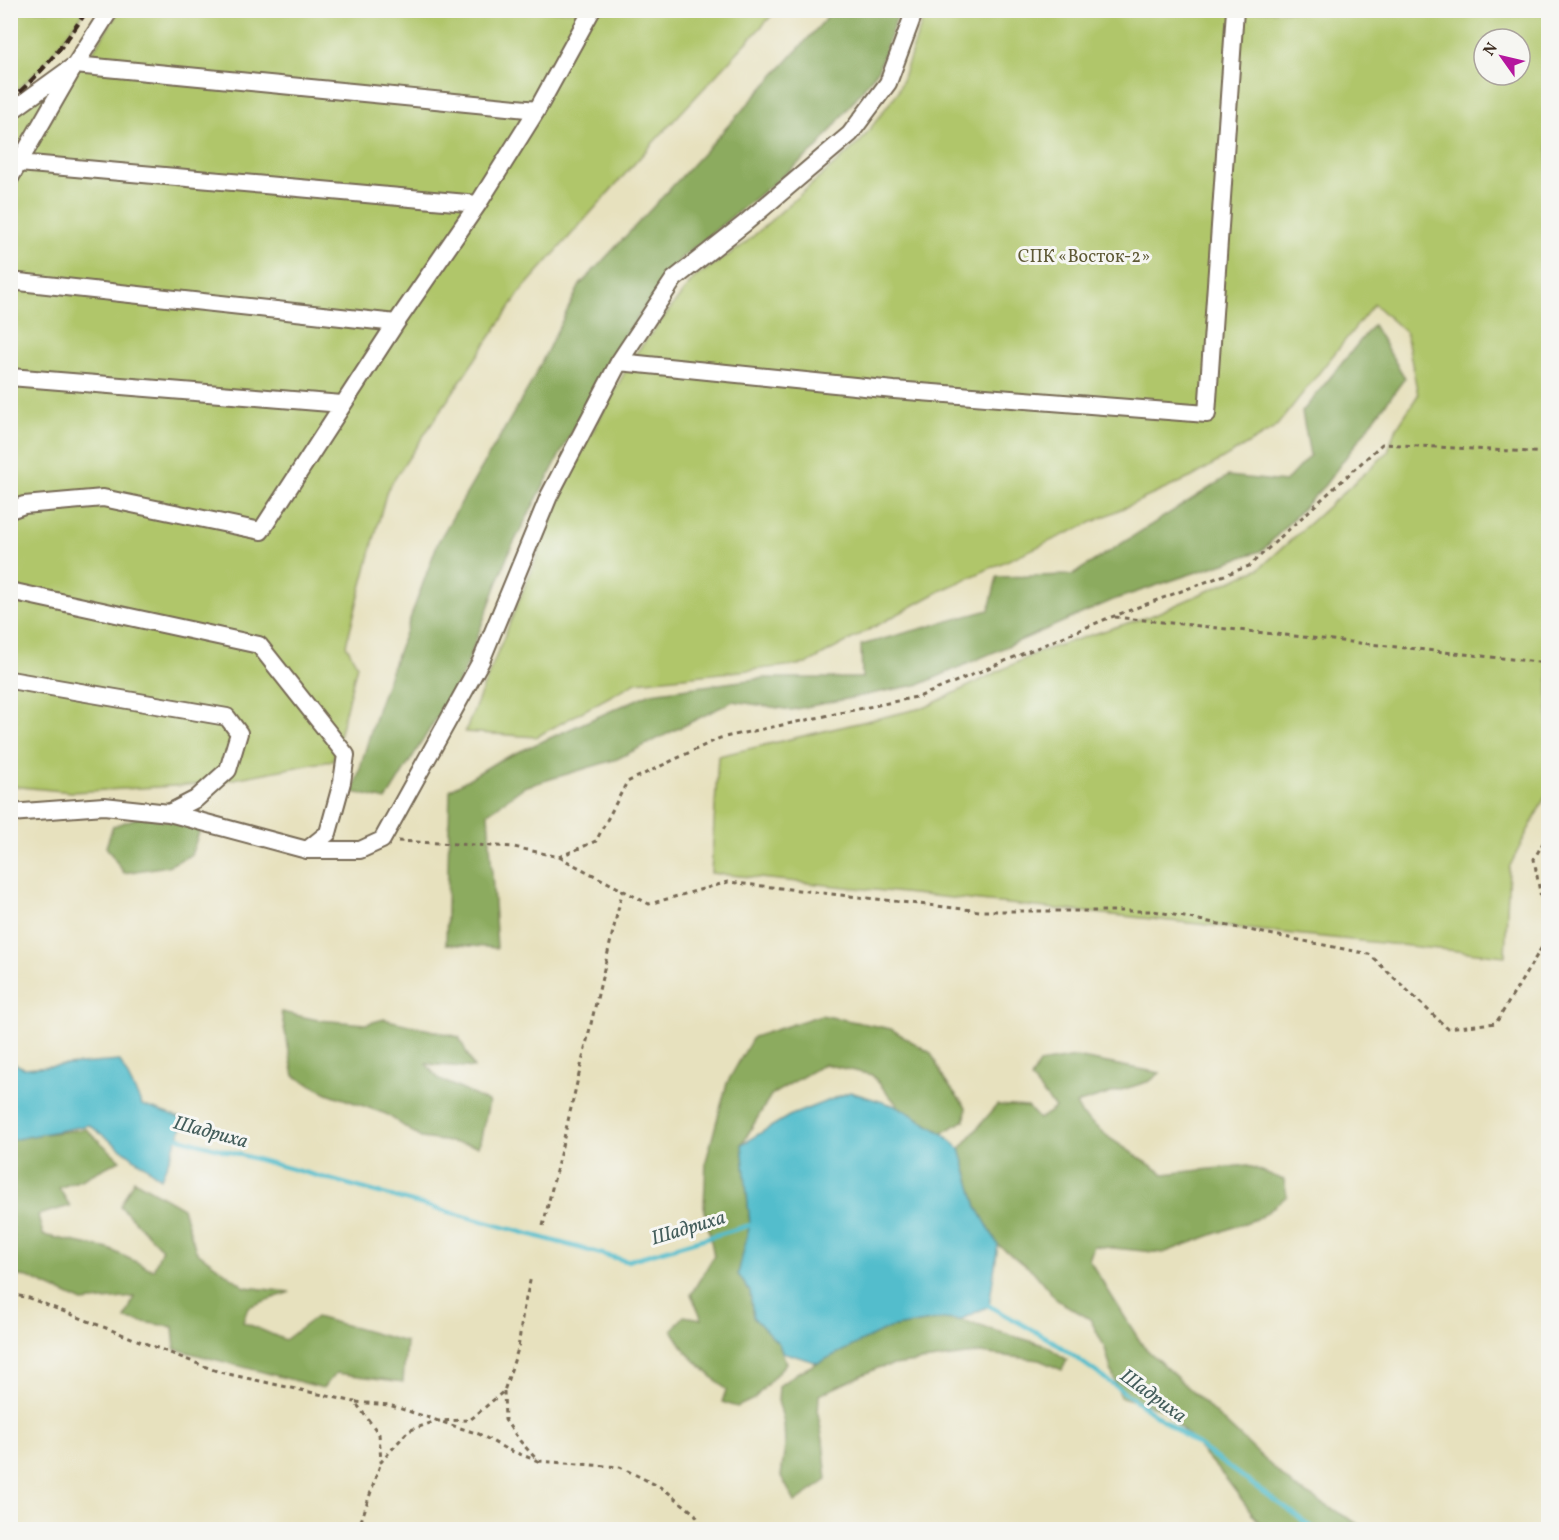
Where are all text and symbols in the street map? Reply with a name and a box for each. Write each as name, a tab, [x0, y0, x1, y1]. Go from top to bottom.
north arrow	[1472, 27, 1532, 87]
text: N	[1479, 38, 1504, 61]
park label: СПК «Восток-2»	[1018, 245, 1150, 270]
water label: Шадриха	[170, 1110, 251, 1156]
water label: Шадриха	[648, 1204, 729, 1253]
water label: Шадриха	[1114, 1363, 1192, 1430]

